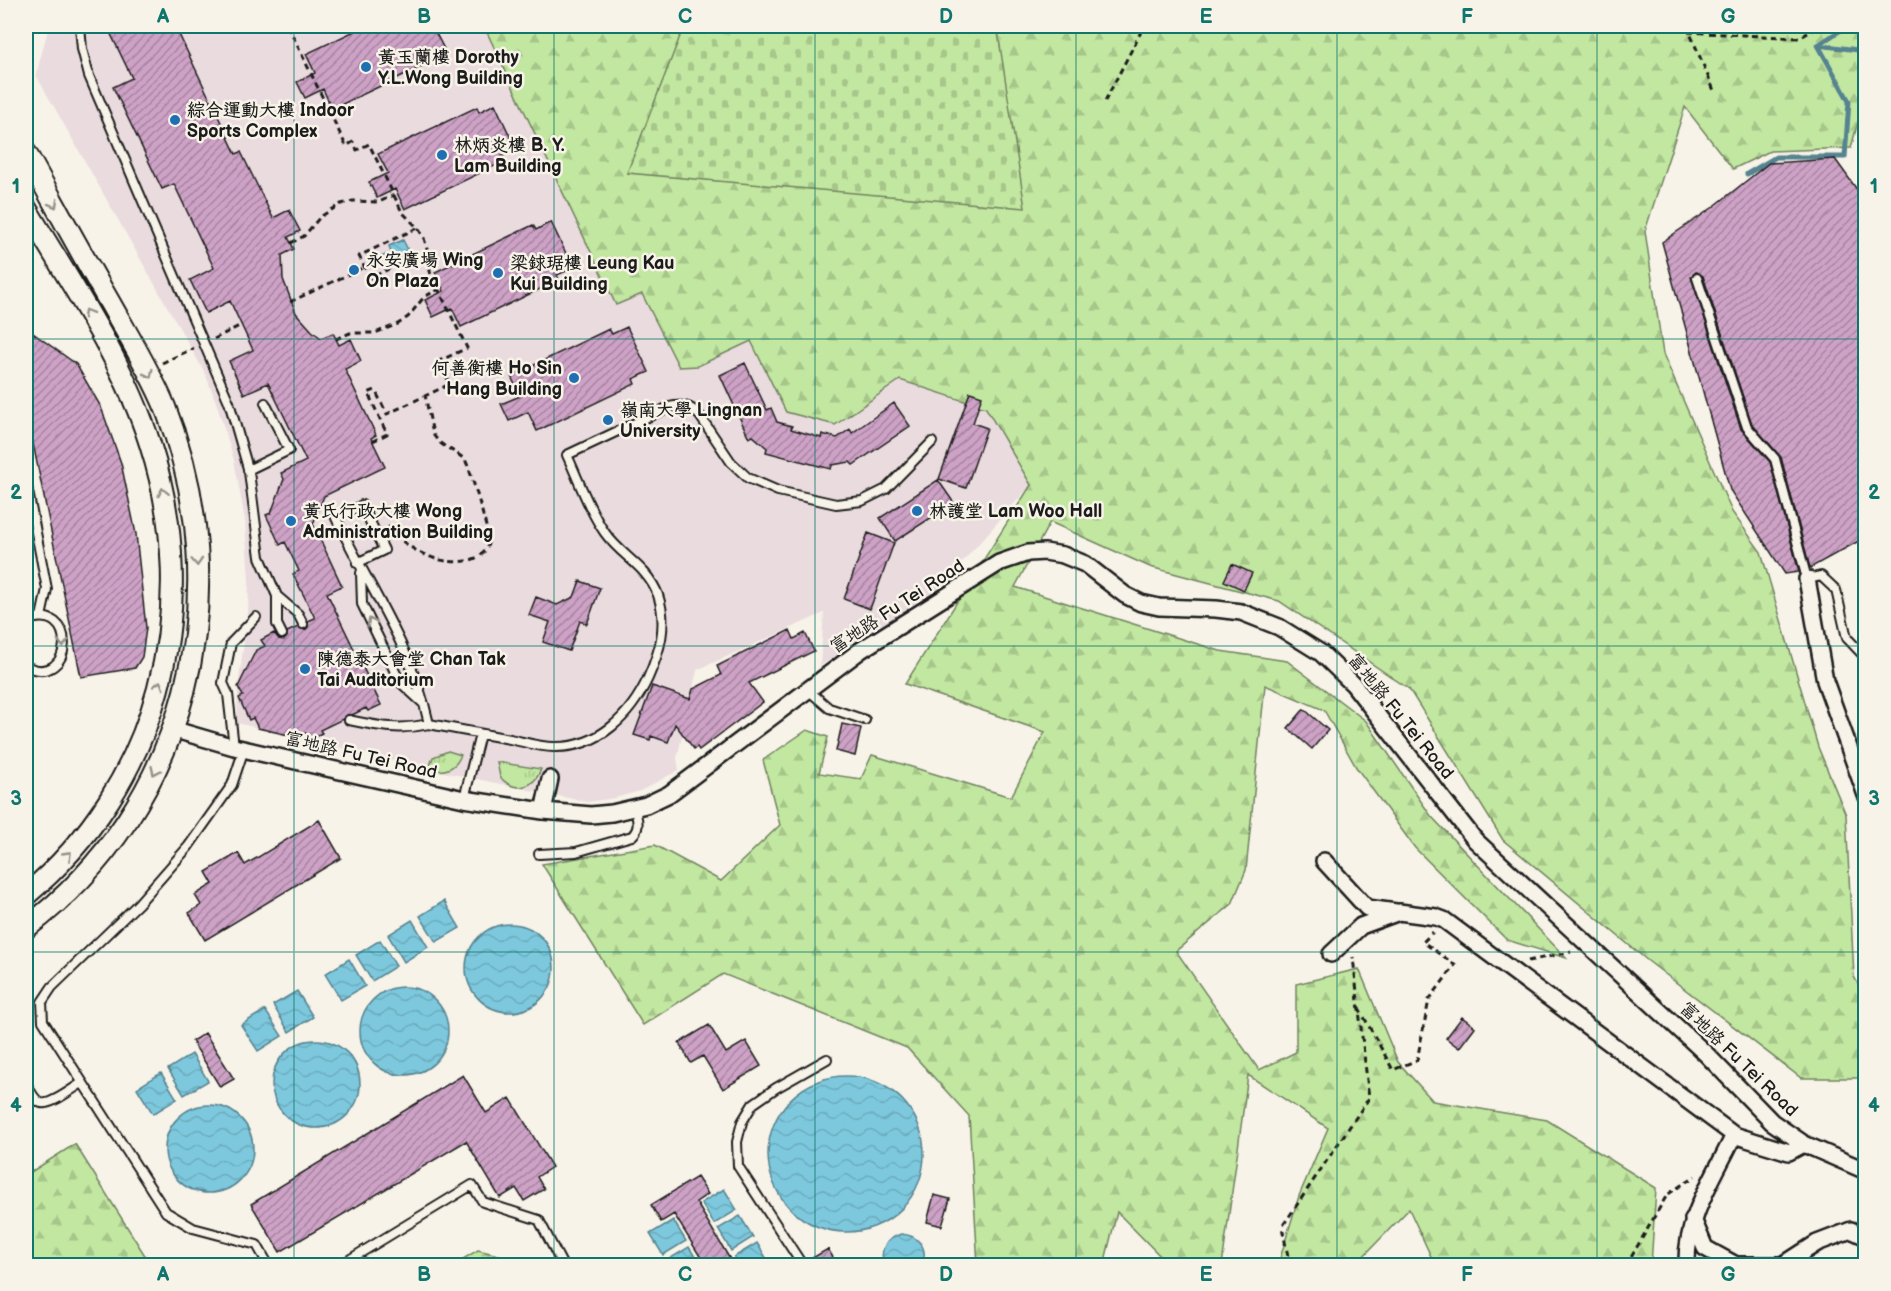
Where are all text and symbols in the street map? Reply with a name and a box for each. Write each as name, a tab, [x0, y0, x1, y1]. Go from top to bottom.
text: A	[156, 5, 170, 29]
text: B	[417, 5, 431, 29]
text: C	[678, 5, 692, 29]
text: D	[939, 5, 953, 29]
text: E	[1200, 5, 1213, 29]
text: F	[1461, 5, 1473, 29]
text: G	[1721, 5, 1736, 29]
place label: 黃玉蘭樓 Dorothy Y.L.Wong Building	[378, 47, 523, 89]
marker: 黃玉蘭樓 Dorothy Y.L.Wong Building	[359, 60, 373, 74]
place label: 綜合運動大樓 Indoor Sports Complex	[187, 100, 355, 142]
marker: 綜合運動大樓 Indoor Sports Complex	[168, 113, 182, 127]
place label: 林炳炎樓 B. Y. Lam Building	[454, 135, 565, 177]
marker: 林炳炎樓 B. Y. Lam Building	[435, 148, 449, 162]
text: 1	[12, 175, 20, 199]
text: 1	[1870, 175, 1878, 199]
one-way arrow	[47, 198, 58, 208]
place label: 永安廣場 Wing On Plaza	[366, 250, 484, 292]
place label: 梁銶琚樓 Leung Kau Kui Building	[510, 253, 674, 295]
marker: 永安廣場 Wing On Plaza	[347, 263, 361, 277]
marker: 梁銶琚樓 Leung Kau Kui Building	[491, 266, 505, 280]
one-way arrow	[83, 309, 95, 319]
place label: 何善衡樓 Ho Sin Hang Building	[431, 358, 562, 400]
one-way arrow	[142, 368, 153, 379]
marker: 何善衡樓 Ho Sin Hang Building	[567, 371, 581, 385]
place label: 嶺南大學 Lingnan University	[620, 400, 762, 442]
marker: 嶺南大學 Lingnan University	[601, 413, 615, 427]
text: 2	[10, 481, 22, 505]
text: 2	[1868, 481, 1880, 505]
one-way arrow	[157, 487, 170, 497]
place label: 黃氏行政大樓 Wong Administration Building	[302, 501, 493, 543]
place label: 林護堂 Lam Woo Hall	[929, 501, 1102, 522]
marker: 林護堂 Lam Woo Hall	[910, 504, 924, 518]
marker: 黃氏行政大樓 Wong Administration Building	[284, 514, 298, 528]
street label: 富地路 Fu Tei Road	[826, 555, 968, 658]
one-way arrow	[191, 557, 204, 566]
one-way arrow	[366, 617, 378, 628]
one-way arrow	[57, 639, 69, 648]
place label: 陳德泰大會堂 Chan Tak Tai Auditorium	[317, 649, 506, 691]
street label: 富地路 Fu Tei Road	[1343, 649, 1458, 784]
marker: 陳德泰大會堂 Chan Tak Tai Auditorium	[298, 662, 312, 676]
one-way arrow	[152, 680, 164, 691]
street label: 富地路 Fu Tei Road	[283, 728, 439, 783]
one-way arrow	[150, 764, 162, 775]
text: 3	[10, 787, 22, 811]
text: 3	[1868, 787, 1880, 811]
one-way arrow	[61, 852, 72, 862]
street label: 富地路 Fu Tei Road	[1675, 998, 1802, 1121]
text: 4	[10, 1094, 22, 1118]
text: 4	[1868, 1094, 1880, 1118]
text: A	[156, 1263, 170, 1287]
text: B	[417, 1263, 431, 1287]
text: C	[678, 1263, 692, 1287]
text: D	[939, 1263, 953, 1287]
text: E	[1200, 1263, 1213, 1287]
text: F	[1461, 1263, 1473, 1287]
text: G	[1721, 1263, 1736, 1287]

